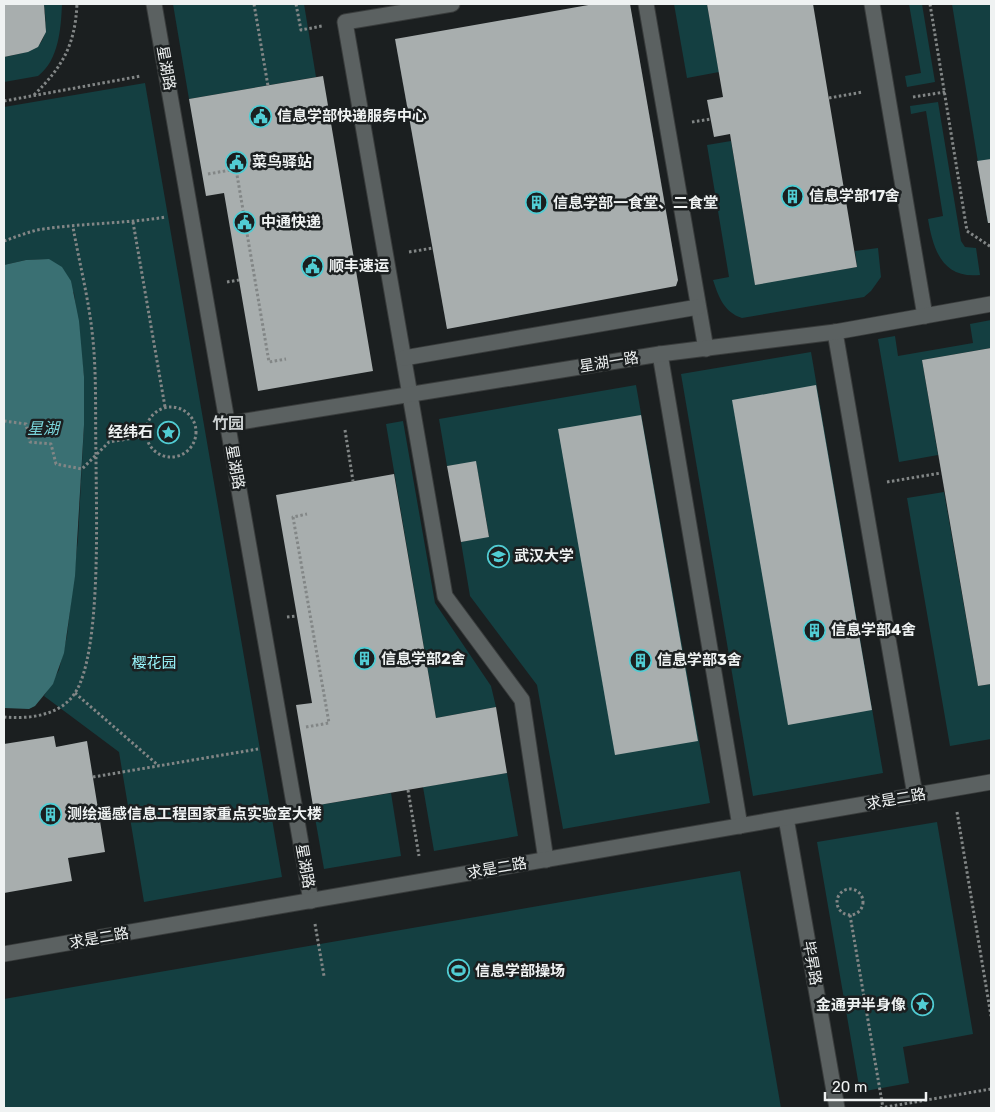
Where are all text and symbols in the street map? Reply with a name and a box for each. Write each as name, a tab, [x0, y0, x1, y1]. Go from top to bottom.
street label: 星湖路	[153, 44, 179, 92]
public building icon: 信息学部快递服务中心	[249, 104, 273, 128]
place label: 信息学部快递服务中心	[277, 107, 427, 125]
public building icon: 菜鸟驿站	[224, 150, 248, 174]
place label: 菜鸟驿站	[252, 153, 312, 171]
building icon: 信息学部17舍	[781, 184, 805, 208]
place label: 信息学部17舍	[809, 187, 900, 205]
building icon: 信息学部一食堂、二食堂	[525, 191, 549, 215]
place label: 信息学部一食堂、二食堂	[553, 194, 718, 212]
public building icon: 中通快递	[233, 210, 257, 234]
place label: 中通快递	[261, 213, 321, 231]
public building icon: 顺丰速运	[301, 254, 325, 278]
place label: 顺丰速运	[329, 257, 389, 275]
street label: 星湖一路	[578, 348, 640, 376]
district label: 竹园	[212, 414, 244, 433]
water label: 星湖	[27, 419, 62, 438]
place icon: 经纬石	[157, 420, 181, 444]
place label: 经纬石	[108, 423, 153, 441]
street label: 星湖路	[222, 443, 248, 491]
school or university icon: 武汉大学	[486, 544, 510, 568]
place label: 武汉大学	[514, 547, 574, 565]
building icon: 信息学部4舍	[803, 618, 827, 642]
place label: 信息学部4舍	[831, 621, 916, 639]
building icon: 信息学部2舍	[353, 647, 377, 671]
building icon: 信息学部3舍	[629, 648, 653, 672]
place label: 信息学部2舍	[381, 650, 466, 668]
place label: 信息学部3舍	[657, 651, 742, 669]
park label: 樱花园	[131, 654, 177, 672]
street label: 求是二路	[865, 785, 927, 813]
building icon: 测绘遥感信息工程国家重点实验室大楼	[39, 802, 63, 826]
place label: 测绘遥感信息工程国家重点实验室大楼	[67, 805, 322, 823]
street label: 星湖路	[292, 842, 318, 890]
street label: 求是二路	[466, 854, 528, 882]
street label: 求是二路	[68, 924, 130, 952]
street label: 毕昇路	[799, 939, 825, 987]
sports icon: 信息学部操场	[447, 959, 471, 983]
place label: 信息学部操场	[475, 962, 565, 980]
place icon: 金通尹半身像	[910, 993, 934, 1017]
place label: 金通尹半身像	[816, 996, 906, 1014]
scale bar	[825, 1070, 926, 1102]
text: 20 m	[832, 1078, 867, 1096]

